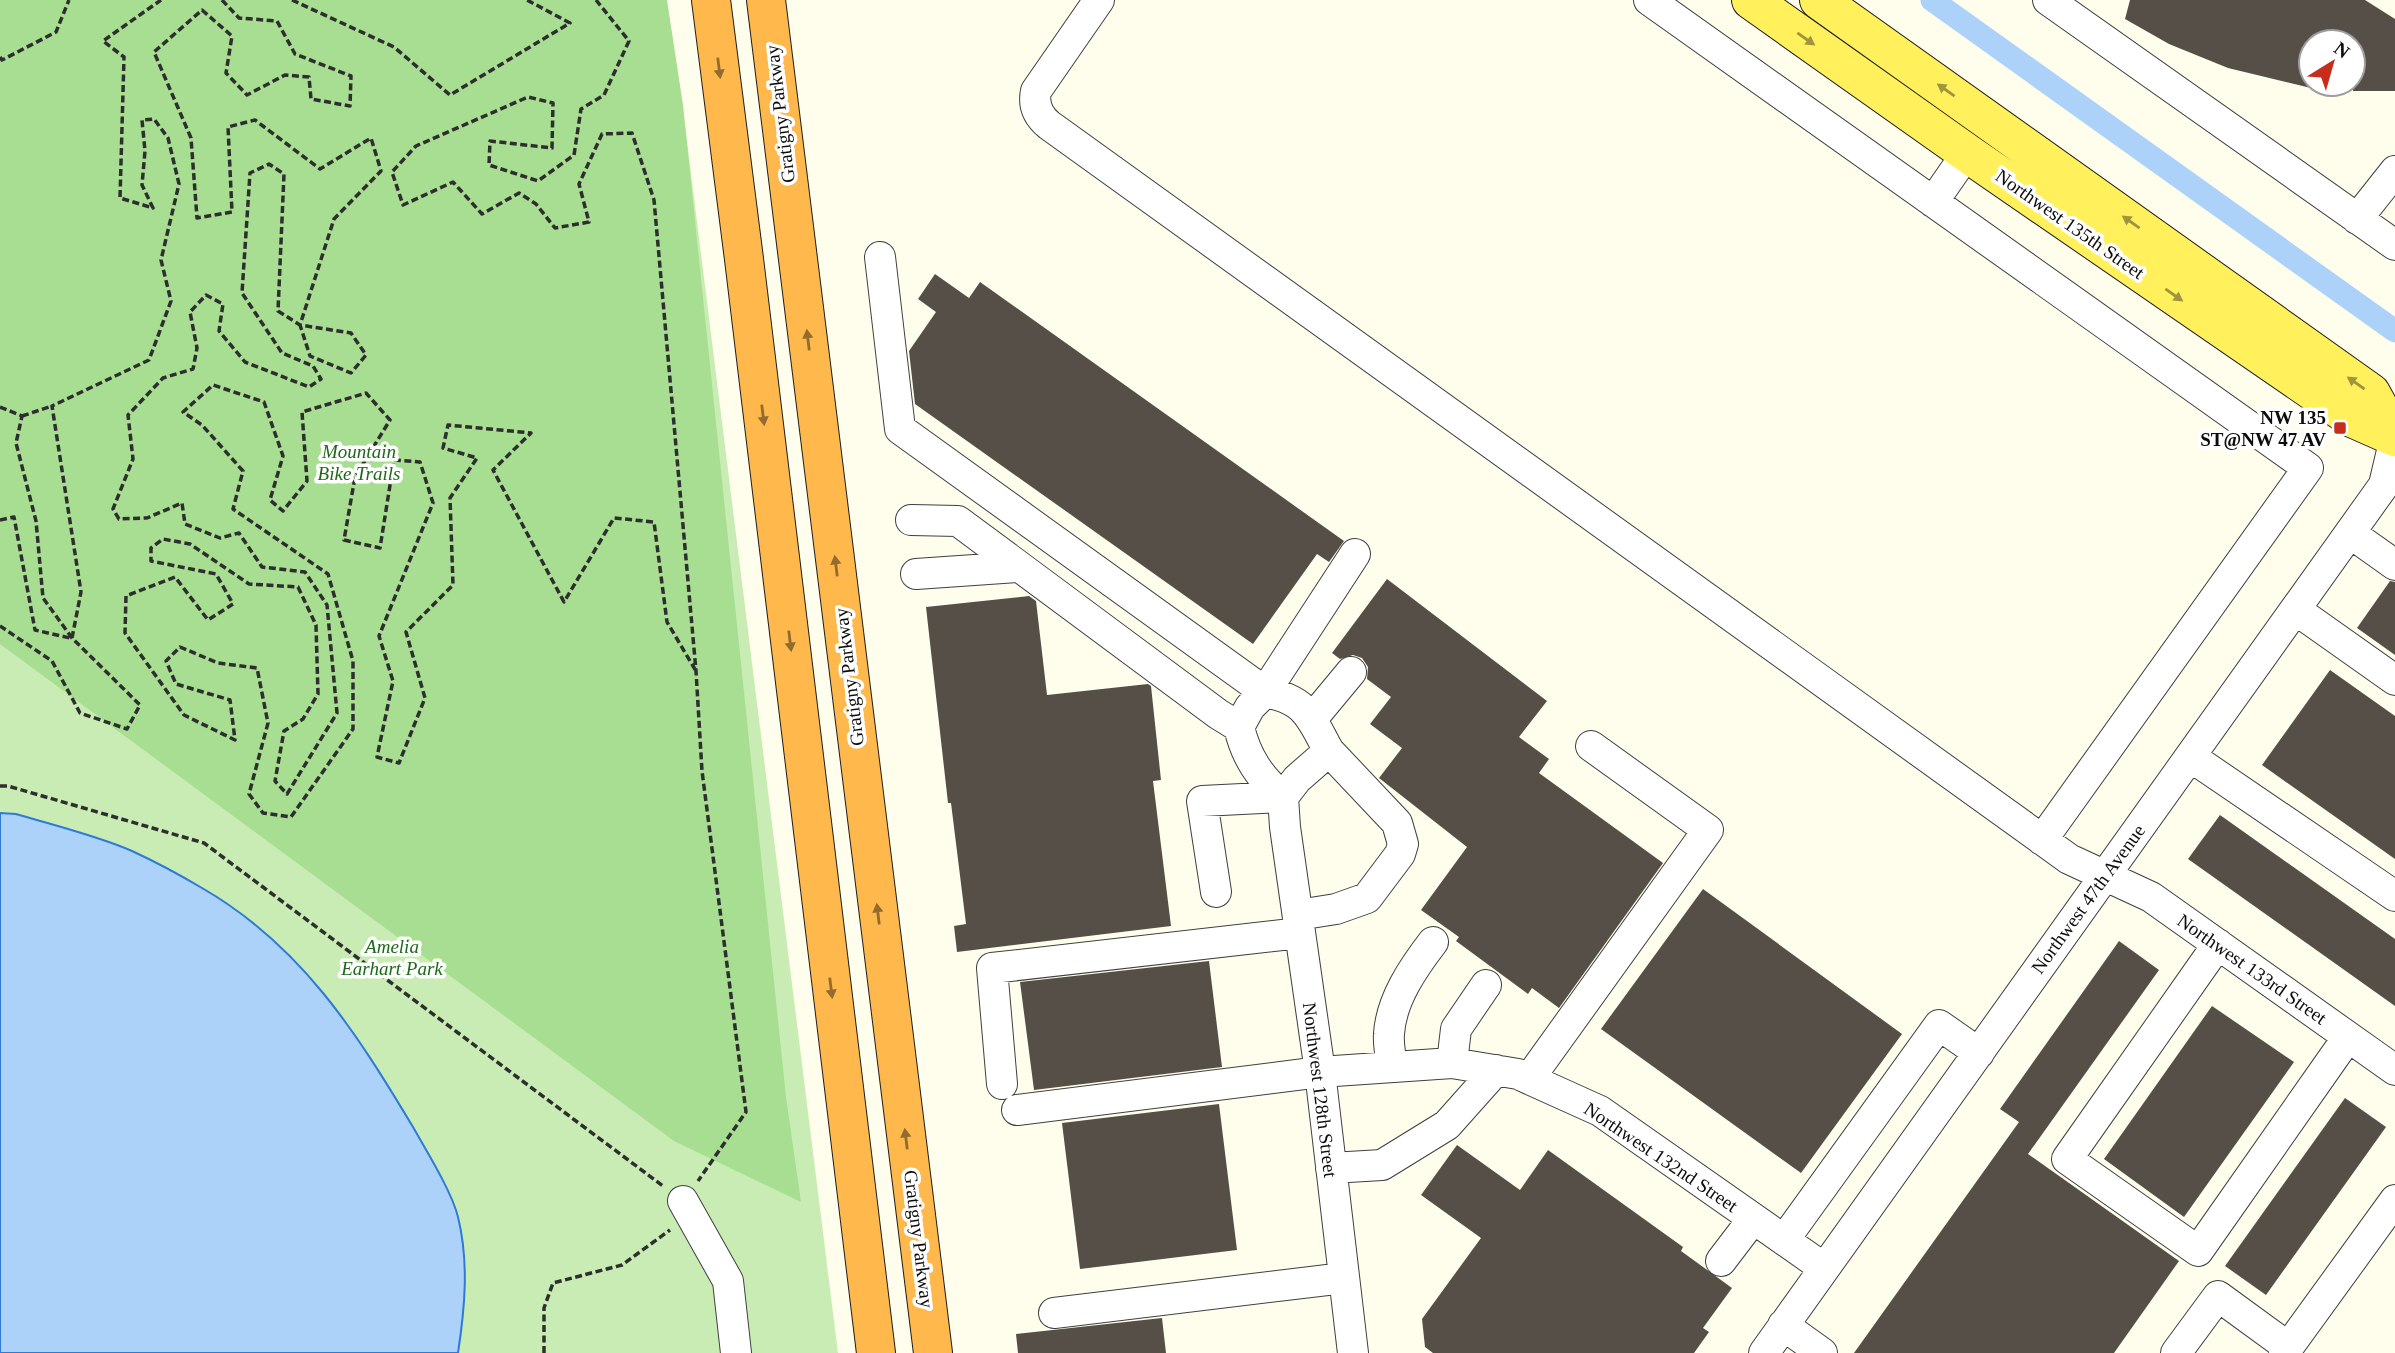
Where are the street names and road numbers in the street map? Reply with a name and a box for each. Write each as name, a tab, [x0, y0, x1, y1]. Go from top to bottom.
street label: Gratigny Parkway	[761, 43, 799, 184]
street label: Northwest 135th Street	[1992, 165, 2149, 284]
street label: Gratigny Parkway	[830, 606, 868, 747]
street label: Northwest 47th Avenue	[2027, 820, 2149, 978]
street label: Northwest 133rd Street	[2173, 910, 2331, 1029]
street label: Northwest 128th Street	[1299, 1001, 1341, 1179]
street label: Northwest 132nd Street	[1580, 1098, 1742, 1217]
street label: Gratigny Parkway	[900, 1169, 938, 1310]

